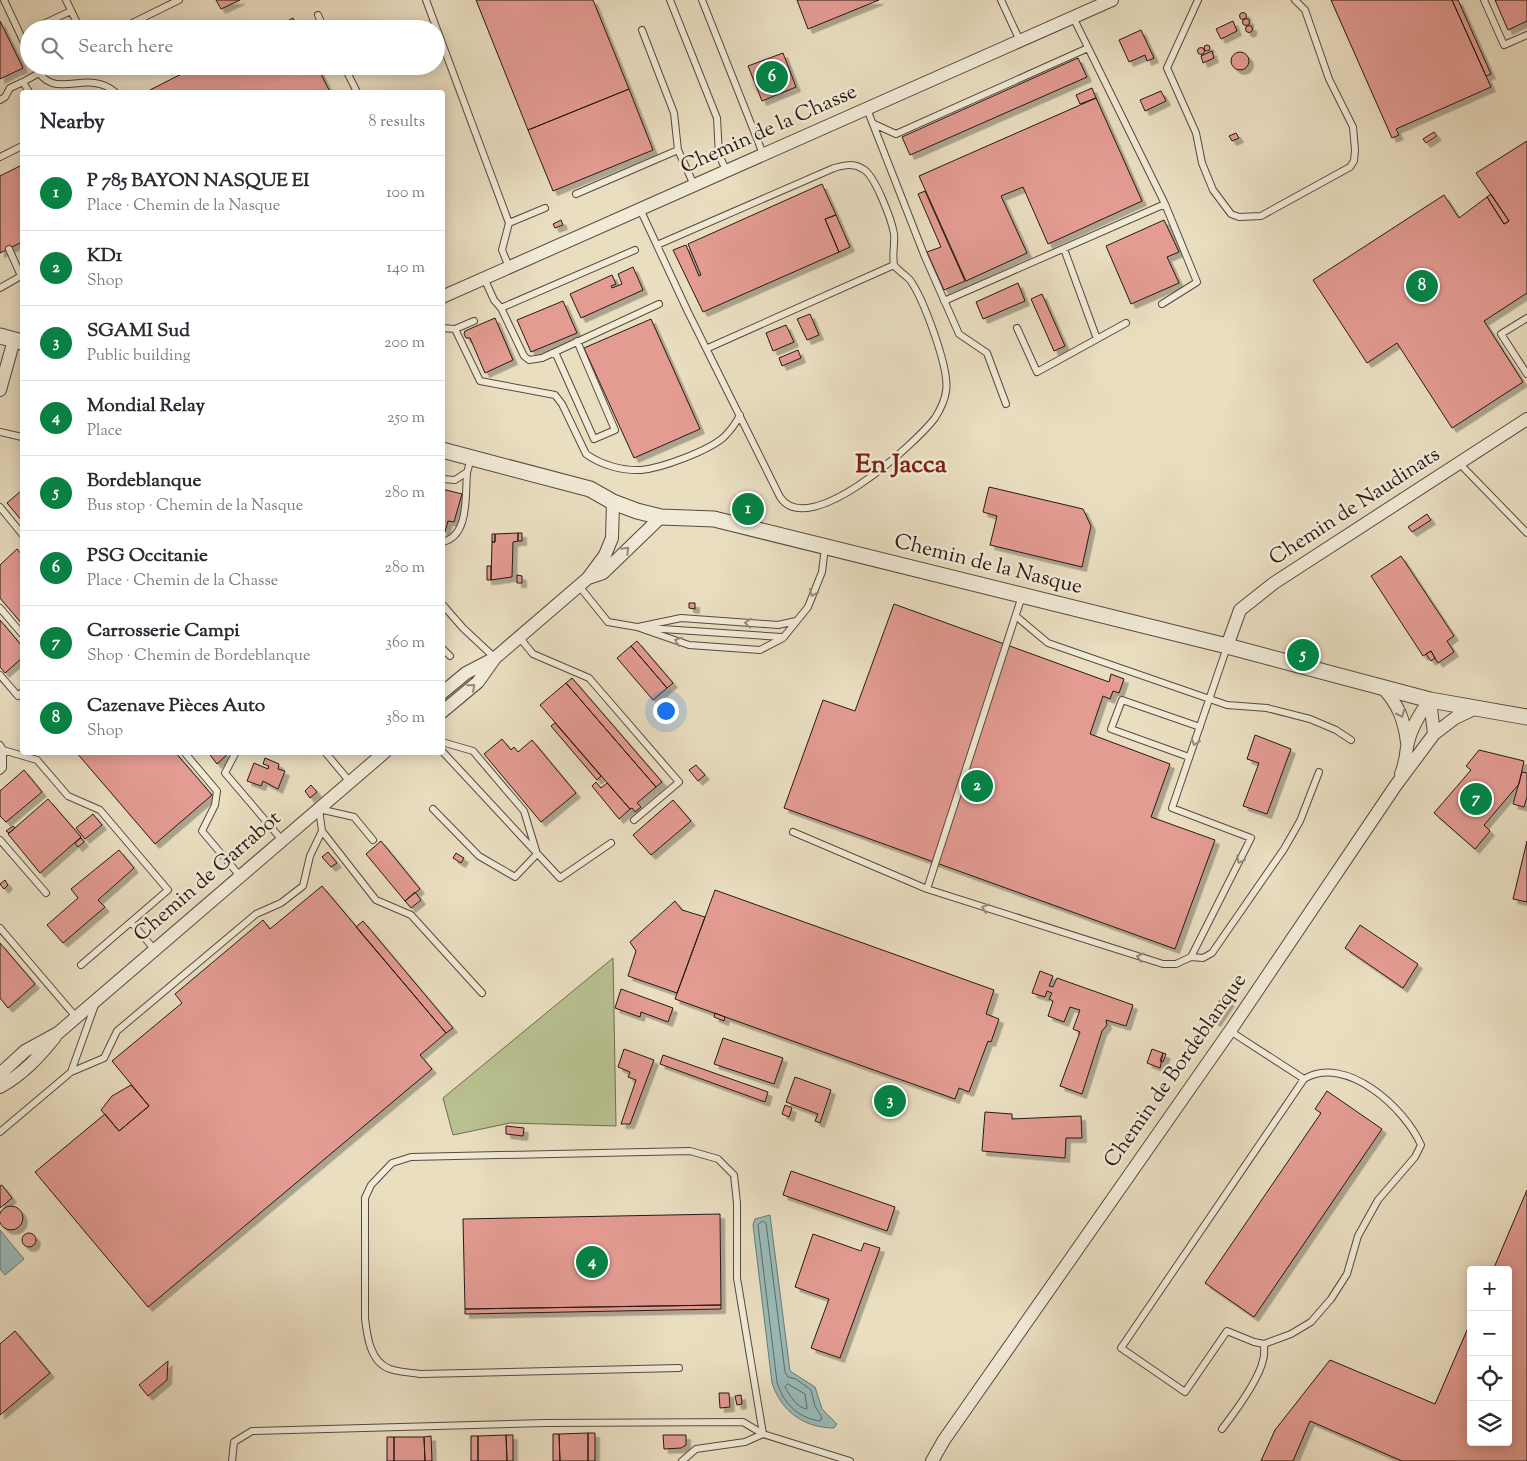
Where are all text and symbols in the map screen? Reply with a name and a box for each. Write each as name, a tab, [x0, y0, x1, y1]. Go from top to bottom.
search box	[20, 20, 445, 75]
icon: search	[38, 34, 66, 62]
text: Search here	[78, 34, 173, 61]
pin: 6	[756, 58, 788, 96]
street label: Chemin de la Chasse	[676, 78, 862, 182]
text: Nearby	[40, 108, 105, 138]
text: 8 results	[369, 111, 425, 134]
text: P 785 BAYON NASQUE EI	[87, 168, 310, 195]
text: 1	[53, 182, 59, 205]
text: 100 m	[386, 182, 425, 205]
text: Place · Chemin de la Nasque	[87, 195, 280, 218]
text: KD1	[87, 243, 122, 270]
text: 2	[52, 257, 60, 280]
text: 140 m	[387, 257, 425, 280]
pin: 8	[1406, 267, 1438, 305]
text: Shop	[87, 270, 123, 293]
text: SGAMI Sud	[87, 318, 190, 345]
text: 3	[53, 332, 59, 355]
text: 200 m	[384, 332, 425, 355]
text: Public building	[87, 345, 191, 368]
text: Mondial Relay	[87, 393, 205, 420]
text: 4	[52, 407, 60, 430]
text: 250 m	[387, 407, 425, 430]
text: Place	[87, 420, 122, 443]
street label: Chemin de Naudinats	[1264, 440, 1446, 574]
district label: En Jacca	[855, 447, 947, 484]
text: Bordeblanque	[87, 468, 201, 495]
text: 5	[53, 482, 59, 505]
text: 280 m	[384, 482, 425, 505]
pin: 1	[732, 490, 764, 528]
text: Bus stop · Chemin de la Nasque	[87, 495, 303, 518]
street label: Chemin de la Nasque	[891, 527, 1085, 603]
text: PSG Occitanie	[87, 543, 208, 570]
one-way arrow	[620, 547, 629, 556]
text: 6	[52, 557, 60, 580]
text: 280 m	[384, 557, 425, 580]
text: Place · Chemin de la Chasse	[87, 570, 278, 593]
one-way arrow	[809, 588, 820, 597]
one-way arrow	[743, 617, 751, 628]
text: Carrosserie Campi	[87, 618, 240, 645]
text: 7	[52, 632, 60, 655]
text: 360 m	[386, 632, 425, 655]
pin: 5	[1287, 636, 1319, 674]
one-way arrow	[675, 637, 683, 647]
text: Shop · Chemin de Bordeblanque	[87, 645, 310, 668]
one-way arrow	[466, 684, 475, 693]
text: Cazenave Pièces Auto	[87, 693, 265, 720]
your location	[653, 698, 679, 724]
text: 8	[52, 707, 60, 730]
text: 380 m	[385, 707, 425, 730]
one-way arrow	[1394, 709, 1405, 718]
text: Shop	[87, 720, 123, 743]
one-way arrow	[1191, 737, 1201, 746]
pin: 2	[961, 767, 993, 805]
pin: 7	[1460, 780, 1492, 818]
street label: Chemin de Garrabot	[128, 804, 288, 950]
one-way arrow	[1236, 855, 1246, 864]
one-way arrow	[982, 903, 990, 913]
one-way arrow	[1136, 953, 1145, 963]
street label: Chemin de Bordeblanque	[1097, 968, 1255, 1174]
pin: 3	[874, 1082, 906, 1120]
pin: 4	[576, 1243, 608, 1281]
map controls	[1467, 1266, 1512, 1446]
button: +	[1467, 1266, 1512, 1311]
button: −	[1467, 1311, 1512, 1356]
button: locate	[1467, 1356, 1512, 1401]
button: layers	[1467, 1401, 1512, 1446]

